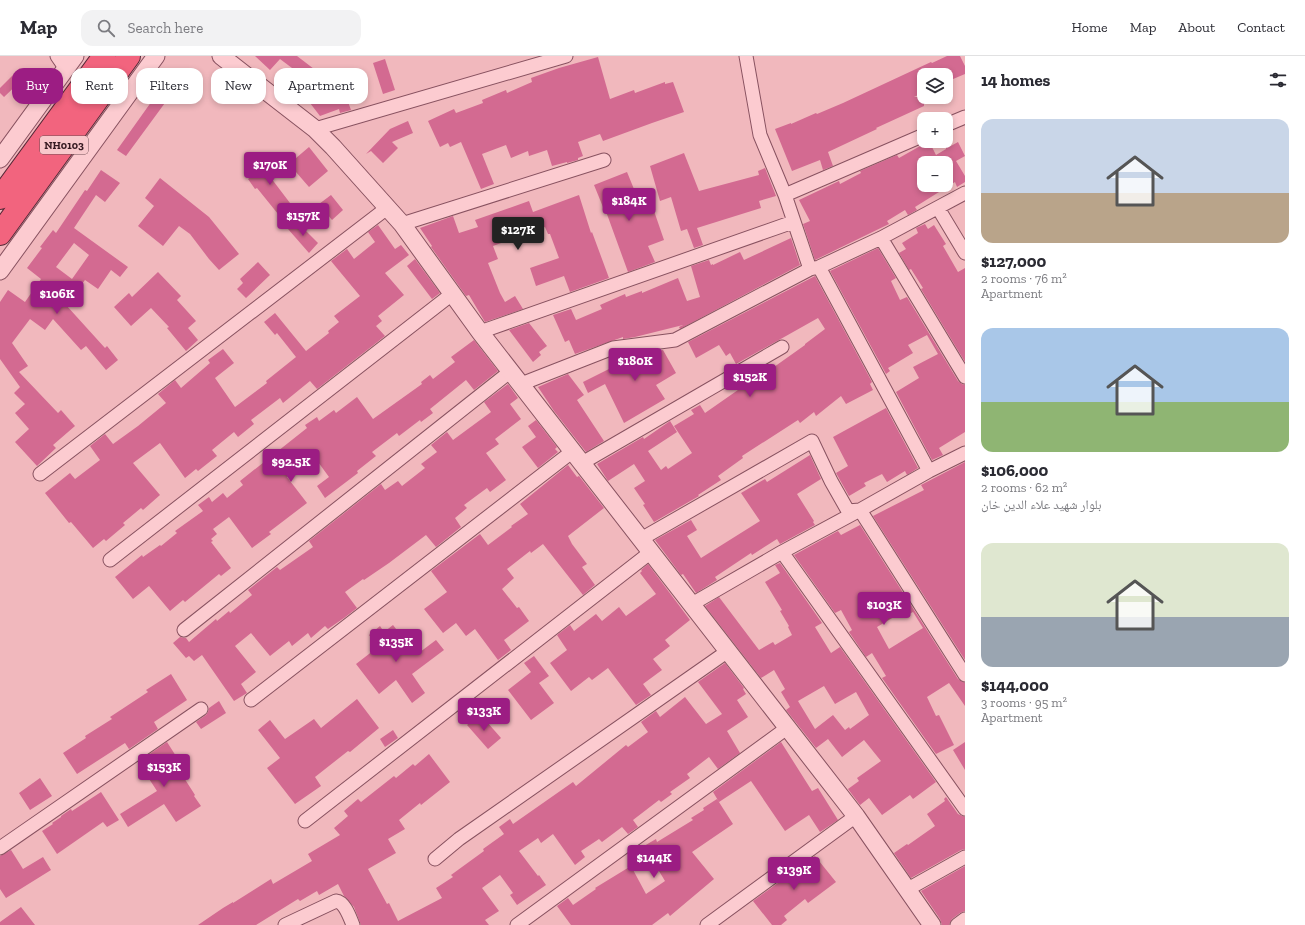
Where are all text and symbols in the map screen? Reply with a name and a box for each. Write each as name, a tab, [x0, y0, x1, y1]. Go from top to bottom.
search box	[81, 10, 361, 46]
text: Map	[20, 16, 57, 39]
icon: search	[95, 17, 117, 39]
text: Search here	[127, 19, 203, 37]
text: Home	[1072, 19, 1108, 36]
text: Map	[1130, 19, 1156, 36]
text: About	[1178, 19, 1215, 36]
text: Contact	[1237, 19, 1285, 36]
chip: Buy	[12, 68, 63, 104]
chip: Rent	[71, 68, 128, 104]
chip: Filters	[136, 68, 203, 104]
chip: New	[211, 68, 266, 104]
chip: Apartment	[274, 68, 368, 104]
map controls	[917, 68, 953, 192]
button: layers	[917, 68, 953, 104]
icon: filters	[1267, 69, 1289, 91]
text: 14 homes	[981, 70, 1050, 90]
button: +	[917, 112, 953, 148]
road number: NH0103	[40, 136, 88, 154]
icon: home	[1099, 145, 1171, 217]
pin: $170K	[242, 152, 298, 186]
button: −	[917, 156, 953, 192]
text: $170K	[253, 157, 287, 172]
pin: $184K	[601, 188, 657, 222]
text: $184K	[612, 193, 646, 208]
pin: $157K	[275, 203, 331, 237]
text: $157K	[286, 208, 320, 223]
pin: $127K	[490, 217, 546, 251]
text: $127K	[501, 222, 535, 237]
text: $127,000	[981, 251, 1046, 271]
text: 2 rooms · 76 m²	[981, 271, 1067, 286]
pin: $106K	[29, 281, 85, 315]
text: $106K	[40, 286, 74, 301]
text: Apartment	[981, 286, 1043, 301]
pin: $180K	[607, 348, 663, 382]
text: $180K	[618, 353, 652, 368]
icon: home	[1099, 354, 1171, 426]
pin: $152K	[722, 364, 778, 398]
text: $152K	[733, 369, 767, 384]
pin: $92.5K	[258, 449, 324, 483]
text: $92.5K	[272, 454, 310, 469]
text: $106,000	[981, 460, 1048, 480]
text: 2 rooms · 62 m²	[981, 480, 1067, 495]
text: بلوار شهید علاء الدین خان	[981, 497, 1102, 512]
icon: home	[1099, 569, 1171, 641]
pin: $103K	[856, 592, 912, 626]
text: $103K	[867, 597, 901, 612]
pin: $135K	[368, 629, 424, 663]
text: $135K	[379, 634, 413, 649]
text: $144,000	[981, 675, 1049, 695]
text: 3 rooms · 95 m²	[981, 695, 1067, 710]
pin: $133K	[456, 698, 512, 732]
text: $133K	[467, 703, 501, 718]
text: Apartment	[981, 710, 1043, 725]
pin: $153K	[136, 754, 192, 788]
text: $153K	[147, 759, 181, 774]
pin: $144K	[626, 845, 682, 879]
text: $144K	[636, 850, 672, 865]
pin: $139K	[766, 857, 822, 891]
text: $139K	[777, 862, 811, 877]

